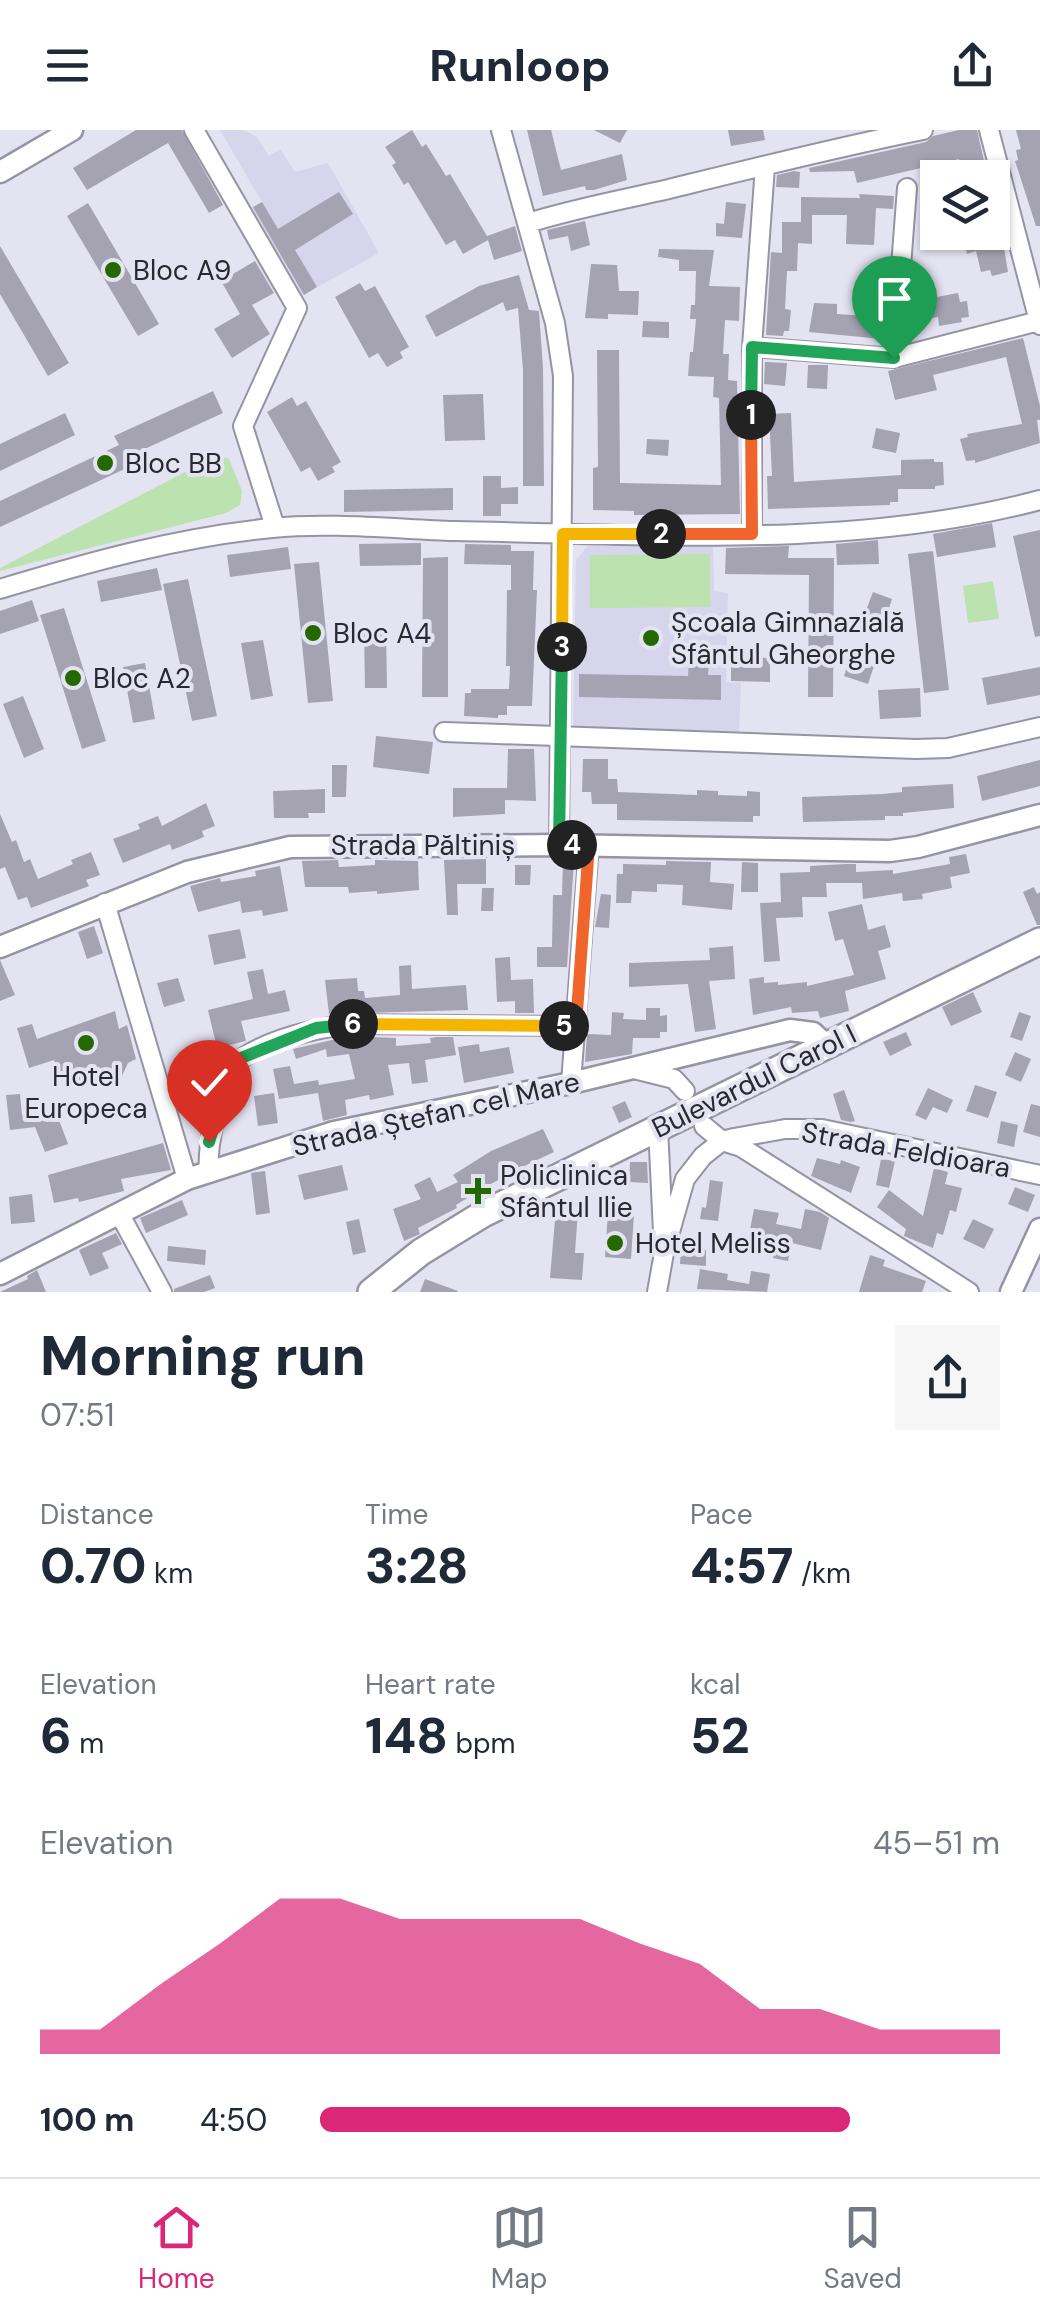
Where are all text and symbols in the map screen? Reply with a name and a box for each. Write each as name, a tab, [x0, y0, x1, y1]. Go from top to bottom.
text: Runloop	[429, 36, 611, 95]
icon: menu	[40, 38, 95, 93]
icon: share	[945, 38, 1000, 93]
map controls	[920, 160, 1010, 250]
button: layers	[920, 160, 1010, 250]
place label: Bloc A9	[133, 252, 231, 289]
pin	[852, 256, 937, 359]
marker: Bloc A9	[102, 259, 124, 281]
icon: arrive	[867, 271, 922, 326]
pin: 1	[726, 390, 776, 440]
text: 1	[746, 396, 756, 433]
place label: Bloc BB	[125, 445, 222, 482]
marker: Bloc BB	[94, 452, 116, 474]
pin: 2	[636, 509, 686, 559]
text: 2	[653, 515, 669, 552]
place label: Școala Gimnazială Sfântul Gheorghe	[671, 604, 904, 673]
place label: Bloc A4	[333, 615, 431, 652]
marker: Bloc A4	[302, 622, 324, 644]
pin: 3	[537, 622, 587, 672]
marker: Școala Gimnazială Sfântul Gheorghe	[640, 627, 662, 649]
text: 3	[554, 628, 570, 665]
place label: Bloc A2	[93, 660, 191, 697]
marker: Bloc A2	[62, 667, 84, 689]
pin: 4	[547, 820, 597, 870]
text: 4	[563, 826, 581, 863]
street label: Strada Păltiniș	[331, 827, 515, 864]
pin: 6	[328, 999, 378, 1049]
pin: 5	[539, 1001, 589, 1051]
text: 6	[344, 1005, 362, 1042]
text: 5	[555, 1007, 573, 1044]
street label: Bulevardul Carol I	[646, 1016, 862, 1146]
marker: Hotel Europeca	[75, 1032, 97, 1054]
pin	[167, 1040, 252, 1143]
icon: check	[182, 1055, 237, 1110]
place label: Hotel Europeca	[25, 1058, 147, 1127]
street label: Strada Ștefan cel Mare	[289, 1063, 583, 1165]
street label: Strada Feldioara	[799, 1113, 1013, 1187]
place label: Policlinica Sfântul Ilie	[500, 1157, 633, 1226]
marker: Policlinica Sfântul Ilie	[465, 1178, 491, 1204]
place label: Hotel Meliss	[635, 1225, 791, 1262]
marker: Hotel Meliss	[604, 1232, 626, 1254]
text: Morning run	[40, 1320, 366, 1392]
button: share	[895, 1325, 1000, 1430]
text: 07:51	[40, 1394, 115, 1436]
text: Distance	[40, 1496, 154, 1533]
text: Time	[365, 1496, 428, 1533]
text: Pace	[690, 1496, 753, 1533]
text: 0.70	[40, 1533, 147, 1599]
text: 3:28	[365, 1533, 469, 1599]
text: 4:57	[690, 1533, 793, 1599]
text: km	[147, 1555, 193, 1592]
text: /km	[793, 1555, 851, 1592]
text: Elevation	[40, 1666, 157, 1703]
text: Heart rate	[365, 1666, 496, 1703]
text: kcal	[690, 1666, 741, 1703]
text: 6	[40, 1703, 72, 1769]
text: 148	[365, 1703, 448, 1769]
text: 52	[690, 1703, 750, 1769]
text: m	[72, 1725, 104, 1762]
text: bpm	[448, 1725, 515, 1762]
text: Elevation	[40, 1822, 173, 1864]
text: 45–51 m	[873, 1822, 1000, 1864]
text: 100 m	[40, 2099, 134, 2141]
text: 4:50	[200, 2099, 267, 2141]
tab: Home	[138, 2200, 215, 2297]
tab: Map	[491, 2200, 547, 2297]
tab: Saved	[823, 2200, 902, 2297]

